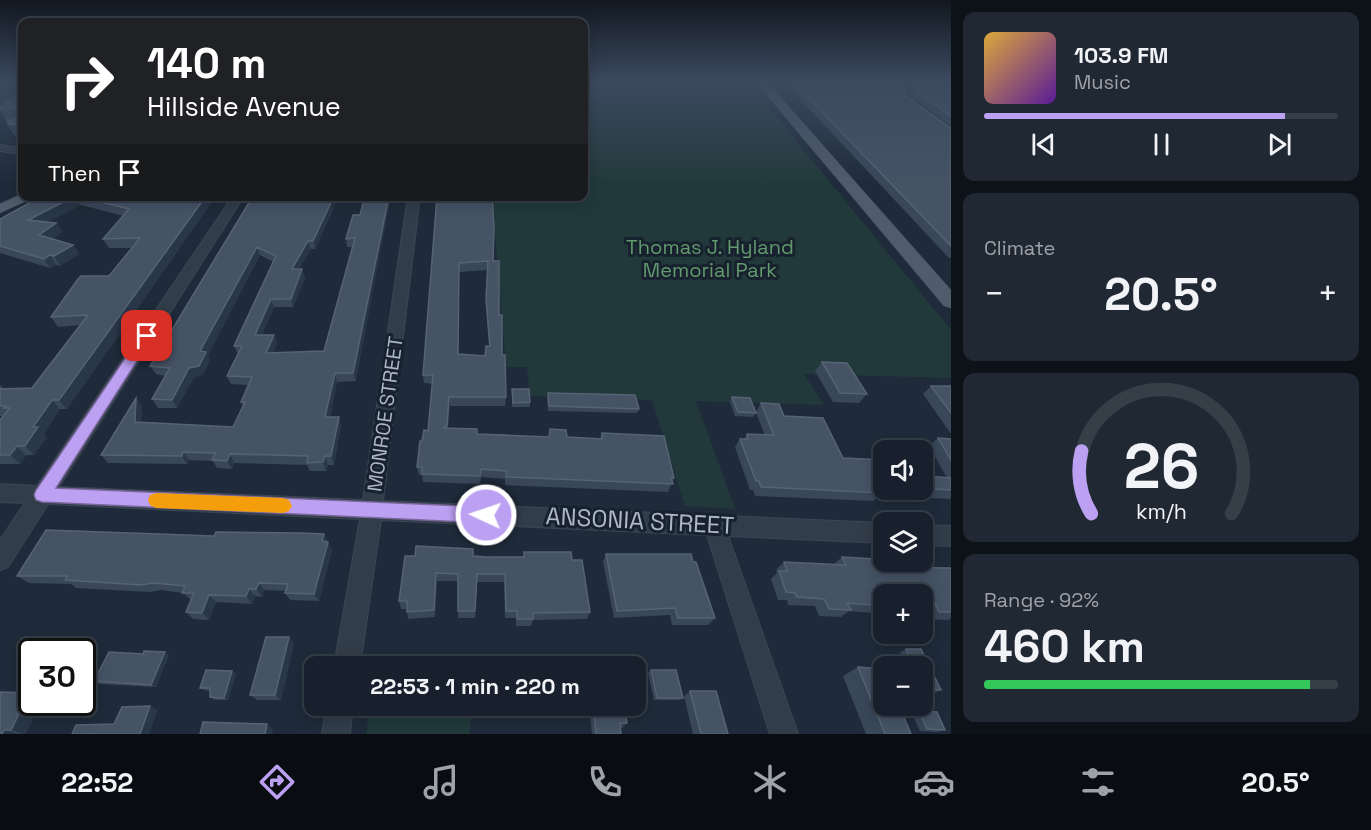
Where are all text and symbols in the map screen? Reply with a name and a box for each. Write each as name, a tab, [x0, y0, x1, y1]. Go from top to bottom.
text: 140 m	[147, 37, 266, 90]
text: 103.9 FM	[1074, 41, 1168, 69]
icon: right	[48, 42, 126, 120]
text: Music	[1074, 69, 1131, 95]
text: Hillside Avenue	[147, 89, 341, 124]
icon: previous	[1027, 128, 1060, 161]
icon: pause	[1145, 128, 1178, 161]
icon: next	[1263, 128, 1296, 161]
icon: arrive	[113, 156, 146, 189]
text: Then	[48, 159, 101, 187]
park label: Thomas J. Hyland Memorial Park	[626, 234, 794, 283]
text: Climate	[984, 235, 1055, 261]
text: 20.5°	[1104, 266, 1218, 323]
text: −	[984, 273, 1004, 315]
text: +	[1318, 273, 1338, 315]
pin	[121, 310, 172, 361]
icon: arrive	[130, 319, 163, 352]
street label: MONROE STREET	[361, 334, 409, 493]
text: 26	[1123, 427, 1199, 506]
map controls	[873, 440, 933, 716]
button: sound	[873, 440, 933, 500]
position arrow	[454, 483, 518, 547]
text: km/h	[1135, 499, 1187, 526]
street label: ANSONIA STREET	[545, 500, 735, 541]
button: layers	[873, 512, 933, 572]
button: +	[873, 584, 933, 644]
text: Range · 92%	[984, 587, 1099, 613]
text: 460 km	[984, 618, 1145, 675]
speed limit sign: 30	[18, 638, 96, 716]
button: −	[873, 656, 933, 716]
text: 22:53 · 1 min · 220 m	[370, 672, 580, 700]
icon: directions	[256, 761, 298, 803]
icon: music	[420, 761, 462, 803]
icon: phone	[584, 761, 626, 803]
icon: climate	[749, 761, 791, 803]
icon: car	[913, 761, 955, 803]
icon: filters	[1077, 761, 1119, 803]
text: 22:52	[61, 765, 133, 800]
text: 20.5°	[1242, 765, 1310, 800]

